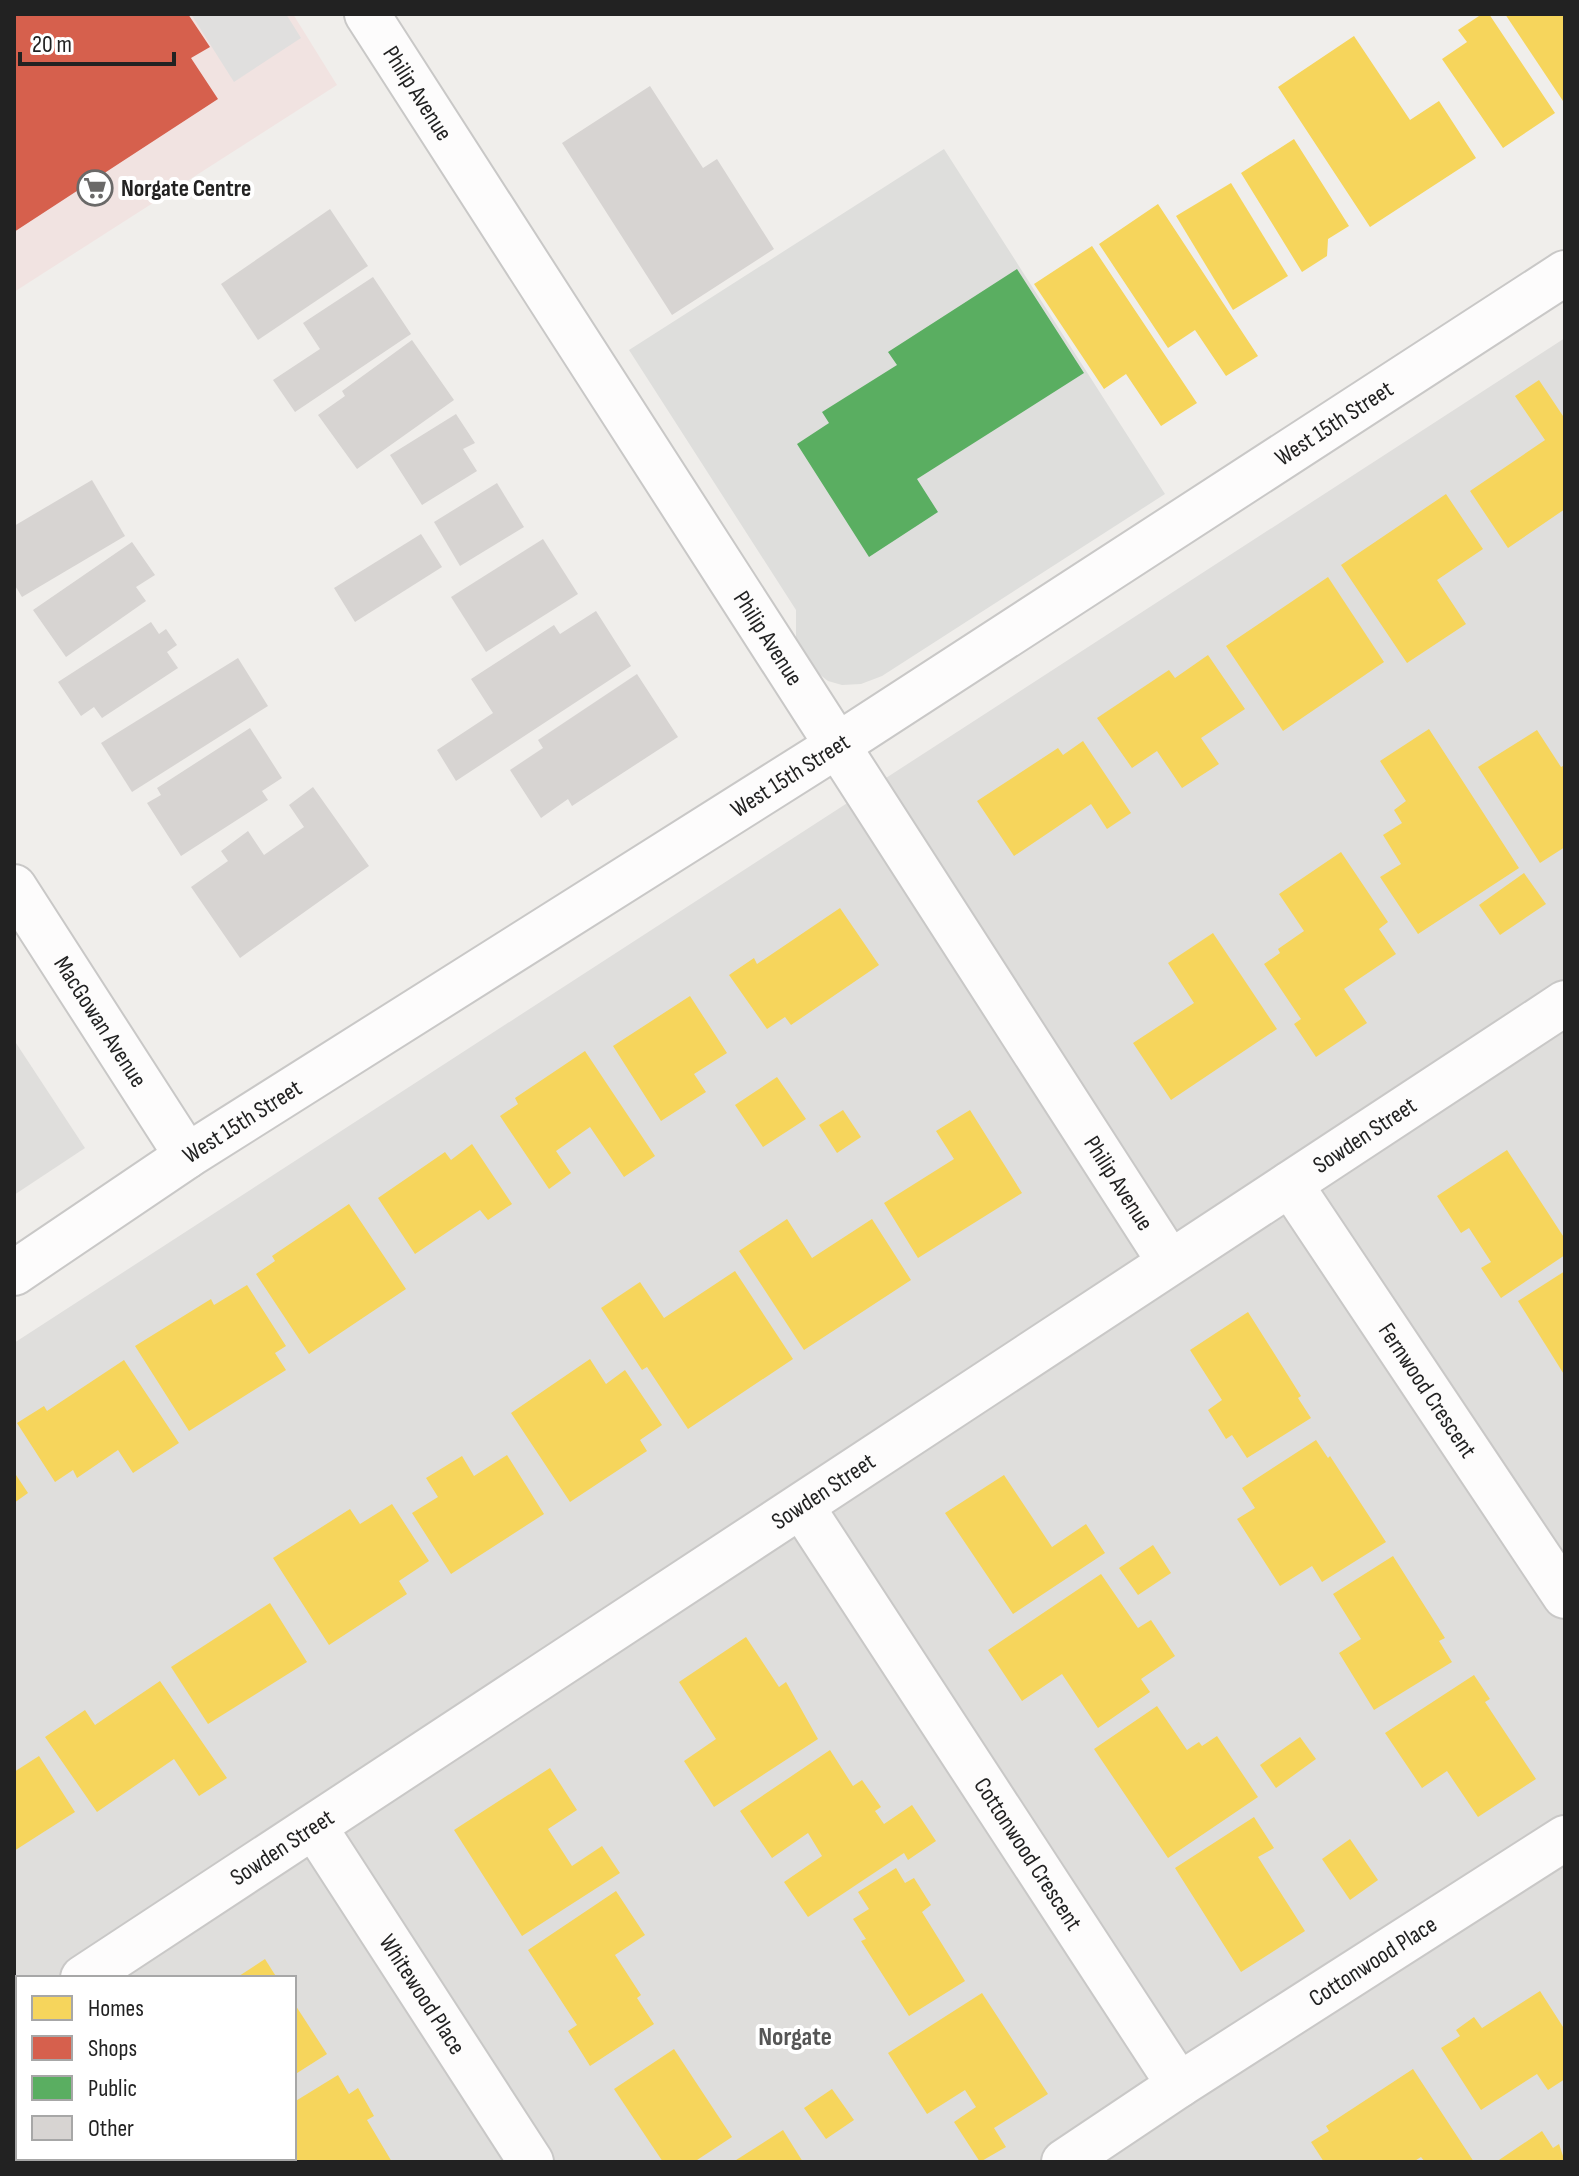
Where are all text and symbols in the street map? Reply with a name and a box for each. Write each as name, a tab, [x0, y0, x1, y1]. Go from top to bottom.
scale bar	[20, 16, 174, 66]
text: 20 m	[32, 30, 72, 59]
street label: Philip Avenue	[377, 40, 459, 146]
supermarket icon: Norgate Centre	[76, 169, 114, 207]
place label: Norgate Centre	[121, 174, 251, 203]
street label: West 15th Street	[1269, 374, 1398, 472]
street label: Philip Avenue	[727, 585, 809, 691]
street label: West 15th Street	[725, 727, 855, 824]
street label: MacGowan Avenue	[48, 951, 153, 1093]
street label: West 15th Street	[177, 1073, 307, 1169]
street label: Sowden Street	[1307, 1090, 1422, 1179]
street label: Philip Avenue	[1078, 1130, 1160, 1236]
street label: Fernwood Crescent	[1372, 1317, 1483, 1463]
street label: Sowden Street	[766, 1446, 880, 1536]
street label: Cottonwood Crescent	[968, 1772, 1089, 1936]
street label: Sowden Street	[225, 1803, 339, 1892]
street label: Cottonwood Place	[1303, 1909, 1442, 2013]
street label: Whitewood Place	[373, 1929, 472, 2060]
legend	[16, 1976, 296, 2160]
text: Homes	[88, 1994, 144, 2023]
district label: Norgate	[758, 2022, 832, 2053]
text: Shops	[88, 2034, 137, 2063]
text: Public	[88, 2074, 137, 2103]
text: Other	[88, 2114, 134, 2143]

